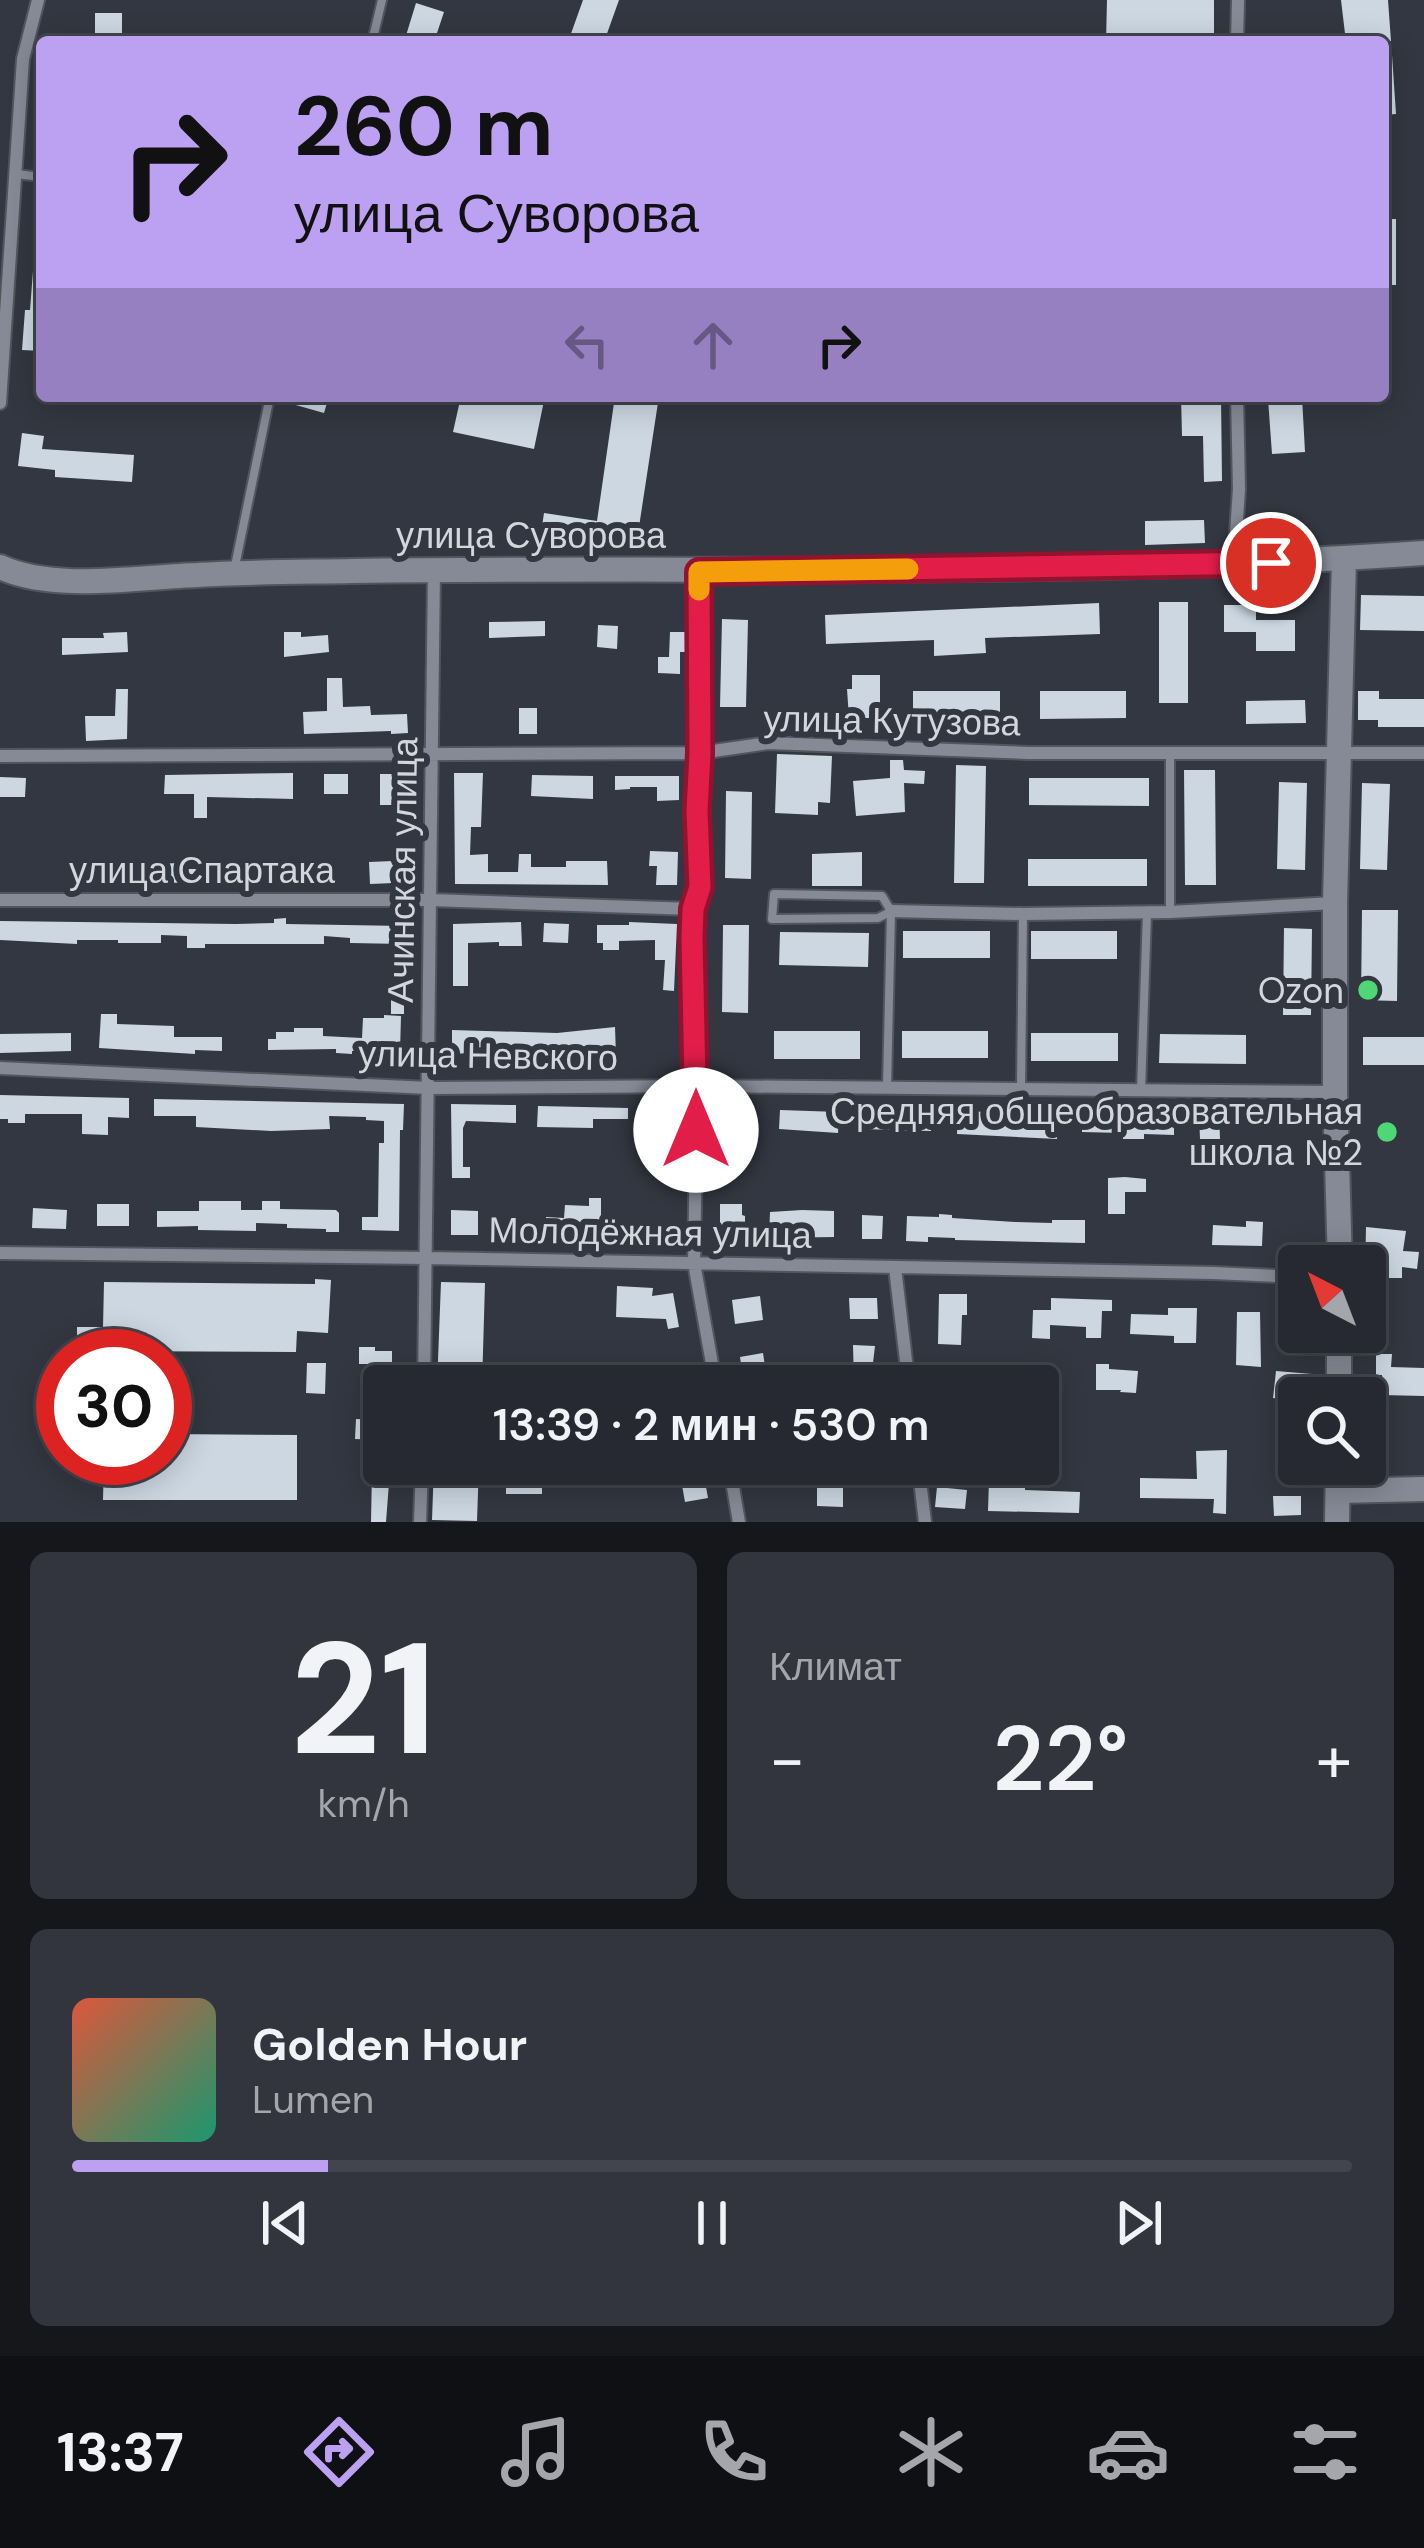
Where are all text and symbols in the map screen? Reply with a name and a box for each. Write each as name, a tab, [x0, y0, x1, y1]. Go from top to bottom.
text: 260 m	[294, 72, 554, 181]
icon: right	[96, 84, 252, 240]
text: улица Суворова	[294, 178, 699, 249]
icon: left	[554, 312, 620, 378]
icon: ahead	[680, 312, 746, 378]
icon: right	[806, 312, 872, 378]
street label: улица Суворова	[396, 512, 667, 559]
pin	[1220, 512, 1322, 614]
icon: arrive	[1238, 530, 1304, 596]
street label: улица Кутузова	[763, 695, 1022, 746]
street label: Ачинская улица	[377, 736, 428, 1003]
street label: улица Спартака	[69, 847, 336, 894]
place label: Ozon	[1258, 967, 1344, 1014]
marker: Ozon	[1355, 977, 1381, 1003]
street label: улица Невского	[358, 1030, 618, 1081]
position arrow	[633, 1067, 759, 1193]
place label: Средняя общеобразовательная школа №2	[830, 1088, 1363, 1176]
marker: Средняя общеобразовательная школа №2	[1374, 1119, 1400, 1145]
street label: Молодёжная улица	[488, 1206, 813, 1259]
north arrow	[1278, 1245, 1386, 1353]
map controls	[1278, 1245, 1386, 1485]
speed limit sign: 30	[36, 1329, 192, 1485]
button: search	[1278, 1377, 1386, 1485]
text: 13:39 · 2 мин · 530 m	[493, 1395, 929, 1454]
text: 21	[290, 1598, 437, 1801]
text: Климат	[769, 1641, 902, 1692]
text: 22°	[993, 1701, 1129, 1818]
text: −	[769, 1717, 805, 1802]
text: +	[1316, 1717, 1352, 1802]
text: km/h	[317, 1778, 410, 1829]
text: Golden Hour	[252, 2015, 527, 2074]
text: Lumen	[252, 2074, 374, 2125]
icon: previous	[252, 2190, 318, 2256]
icon: pause	[679, 2190, 745, 2256]
icon: next	[1106, 2190, 1172, 2256]
icon: directions	[297, 2410, 381, 2494]
icon: music	[494, 2410, 578, 2494]
icon: phone	[692, 2410, 776, 2494]
icon: climate	[889, 2410, 973, 2494]
icon: car	[1086, 2410, 1170, 2494]
icon: filters	[1283, 2410, 1367, 2494]
text: 13:37	[57, 2417, 184, 2488]

